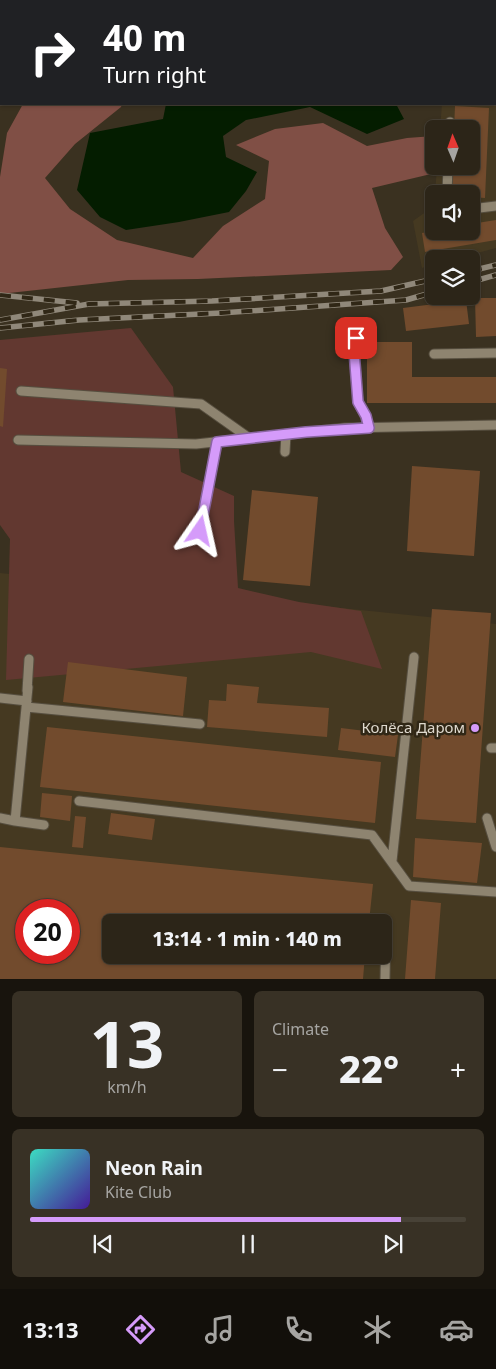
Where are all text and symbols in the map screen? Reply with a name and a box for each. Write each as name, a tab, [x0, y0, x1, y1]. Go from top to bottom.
text: 40 m	[103, 14, 186, 61]
icon: right	[20, 20, 85, 85]
text: Turn right	[103, 59, 206, 89]
north arrow	[425, 120, 480, 175]
map controls	[425, 120, 480, 305]
button: sound	[425, 185, 480, 240]
button: layers	[425, 250, 480, 305]
pin	[335, 317, 377, 359]
icon: arrive	[342, 324, 370, 352]
position arrow	[173, 504, 225, 556]
place label: Колёса Даром	[361, 717, 465, 737]
marker: Колёса Даром	[469, 722, 481, 734]
speed limit sign: 20	[15, 899, 80, 964]
text: 13:14 · 1 min · 140 m	[152, 926, 342, 952]
text: 13	[90, 999, 164, 1087]
text: Climate	[272, 1018, 329, 1040]
text: 22°	[339, 1042, 399, 1094]
text: −	[272, 1050, 288, 1088]
text: +	[450, 1050, 466, 1088]
text: km/h	[107, 1076, 147, 1098]
text: Neon Rain	[105, 1155, 203, 1181]
text: Kite Club	[105, 1181, 172, 1203]
icon: previous	[89, 1230, 117, 1258]
icon: pause	[234, 1230, 262, 1258]
icon: next	[379, 1230, 407, 1258]
icon: directions	[123, 1312, 158, 1347]
icon: music	[202, 1312, 237, 1347]
icon: phone	[281, 1312, 316, 1347]
icon: climate	[360, 1312, 395, 1347]
icon: car	[439, 1312, 474, 1347]
text: 13:13	[22, 1314, 79, 1344]

